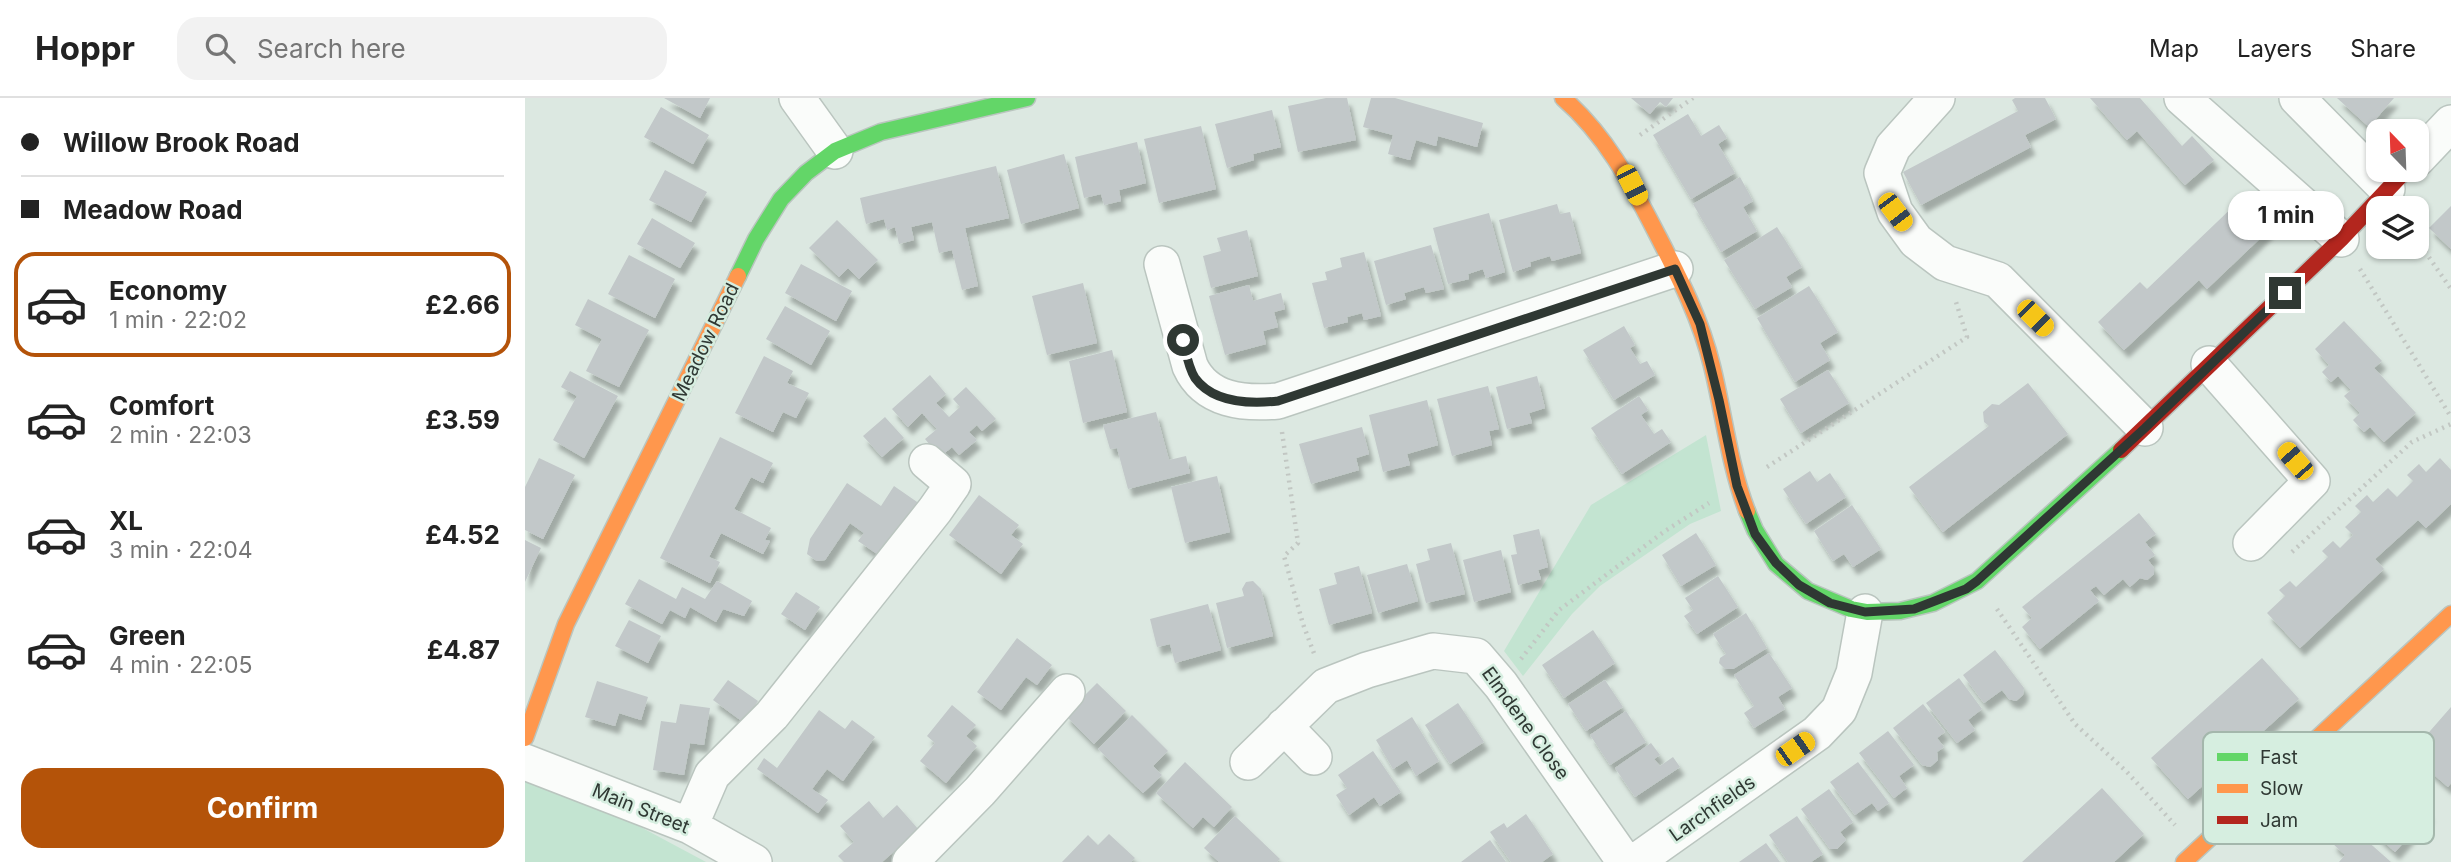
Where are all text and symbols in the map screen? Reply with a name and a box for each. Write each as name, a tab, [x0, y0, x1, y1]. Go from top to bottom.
search box	[177, 17, 667, 80]
text: Hoppr	[35, 28, 135, 68]
icon: search	[201, 29, 239, 67]
text: Search here	[257, 33, 406, 64]
text: Map	[2149, 34, 2199, 63]
text: Layers	[2237, 34, 2312, 63]
text: Share	[2350, 34, 2416, 63]
north arrow	[2366, 119, 2429, 182]
map controls	[2366, 119, 2429, 259]
text: Willow Brook Road	[63, 127, 300, 158]
car	[1614, 162, 1651, 208]
car	[1874, 189, 1917, 235]
callout: 1 min	[2227, 192, 2343, 240]
text: Meadow Road	[63, 194, 243, 225]
button: layers	[2366, 196, 2429, 259]
text: 1 min	[2258, 201, 2314, 229]
icon: car	[25, 273, 88, 336]
text: Economy	[109, 275, 227, 306]
route end	[2269, 277, 2301, 309]
street label: Meadow Road	[667, 279, 744, 405]
text: £2.66	[425, 289, 500, 320]
car	[2013, 296, 2058, 340]
text: 1 min · 22:02	[109, 306, 247, 334]
route start	[1167, 324, 1199, 356]
icon: car	[25, 388, 88, 451]
text: Comfort	[109, 390, 214, 421]
text: £3.59	[425, 404, 500, 435]
text: 2 min · 22:03	[109, 421, 252, 449]
car	[2274, 438, 2317, 484]
icon: car	[25, 503, 88, 566]
text: XL	[109, 505, 143, 536]
text: £4.52	[425, 519, 500, 550]
text: 3 min · 22:04	[109, 536, 253, 564]
icon: car	[25, 618, 88, 681]
text: Green	[109, 620, 186, 651]
text: £4.87	[427, 634, 500, 665]
text: 4 min · 22:05	[109, 651, 252, 679]
street label: Elmdene Close	[1477, 662, 1574, 784]
car	[1772, 728, 1819, 770]
legend	[2203, 732, 2434, 844]
text: Fast	[2260, 746, 2298, 769]
button: Confirm	[21, 768, 504, 848]
street label: Larchfields	[1665, 771, 1760, 846]
text: Slow	[2260, 777, 2303, 800]
street label: Main Street	[589, 779, 693, 838]
text: Jam	[2260, 809, 2298, 832]

